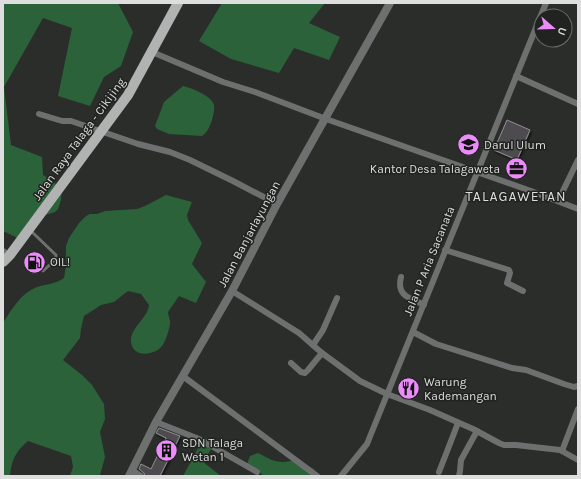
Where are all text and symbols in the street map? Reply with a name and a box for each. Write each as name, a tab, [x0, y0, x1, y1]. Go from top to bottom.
north arrow	[533, 8, 573, 48]
text: U	[555, 25, 569, 37]
street label: Jalan Raya Talaga - Cikijing	[30, 75, 128, 203]
school or university icon: Darul Ulum	[455, 132, 481, 158]
place label: Darul Ulum	[484, 138, 546, 152]
office icon: Kantor Desa Talagaweta	[503, 156, 529, 182]
place label: Kantor Desa Talagaweta	[370, 162, 500, 176]
street label: Jalan Banjarlayungan	[215, 179, 283, 289]
district label: TALAGAWETAN	[465, 188, 567, 205]
street label: Jalan P Aria Sacanata	[401, 204, 457, 318]
fuel station icon: OIL!	[21, 249, 47, 275]
place label: OIL!	[50, 255, 70, 269]
place label: Warung Kademangan	[424, 375, 497, 403]
restaurant icon: Warung Kademangan	[395, 376, 421, 402]
place label: SDN Talaga Wetan 1	[182, 436, 243, 464]
building icon: SDN Talaga Wetan 1	[154, 437, 180, 463]

